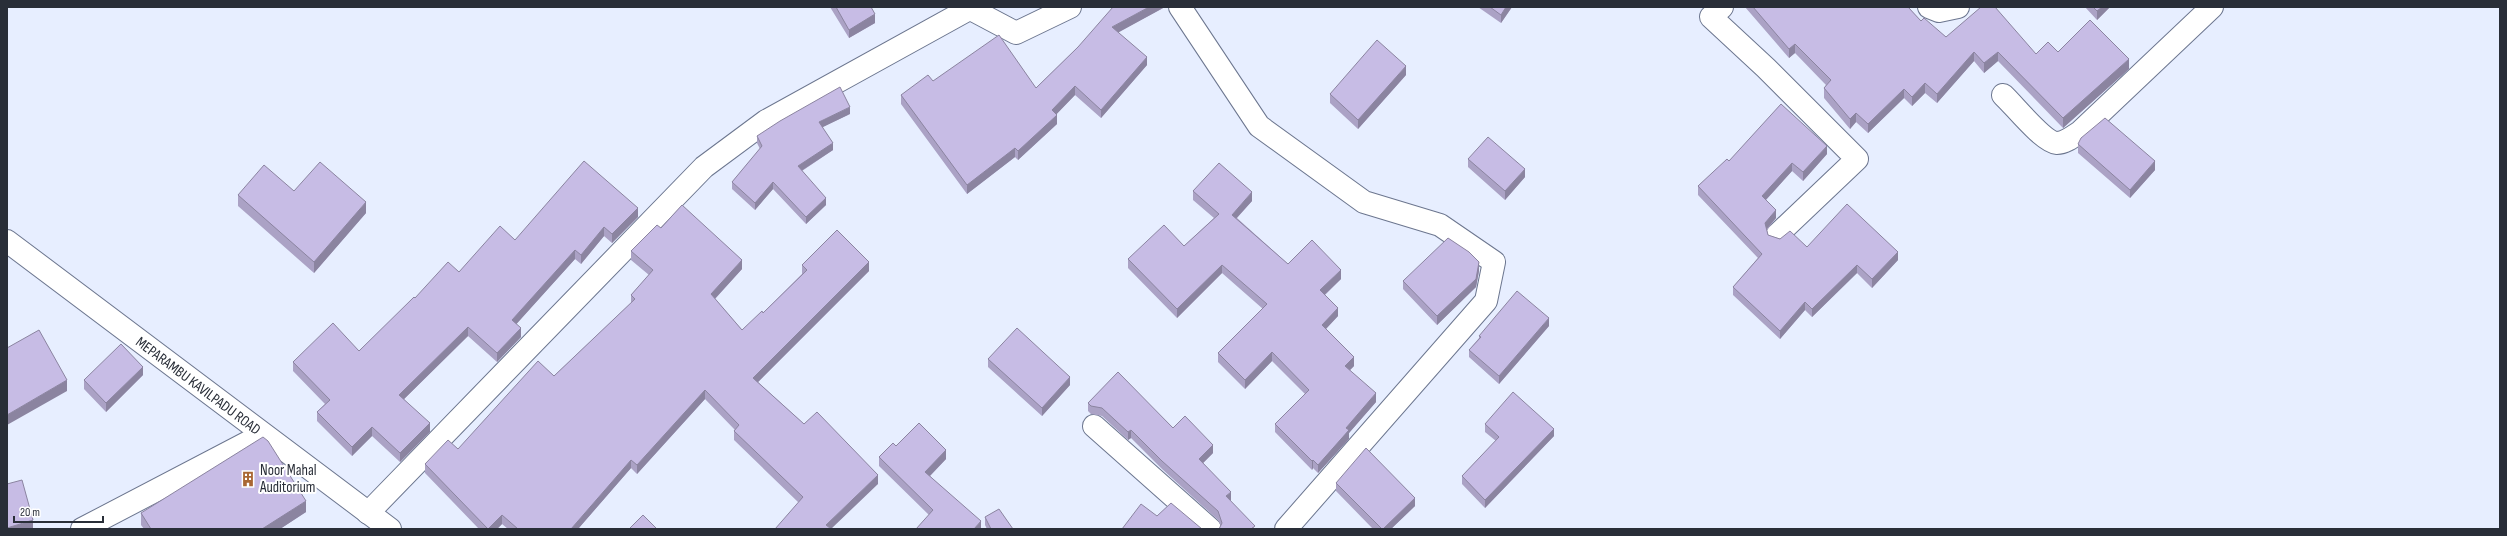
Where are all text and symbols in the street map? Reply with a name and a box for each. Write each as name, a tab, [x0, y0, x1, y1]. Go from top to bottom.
street label: MEPARAMBU KAVILPADU ROAD	[132, 333, 264, 439]
place label: Noor Mahal Auditorium	[259, 461, 316, 497]
building icon: Noor Mahal Auditorium	[239, 470, 257, 488]
scale bar	[14, 498, 103, 524]
text: 20 m	[20, 505, 40, 520]

